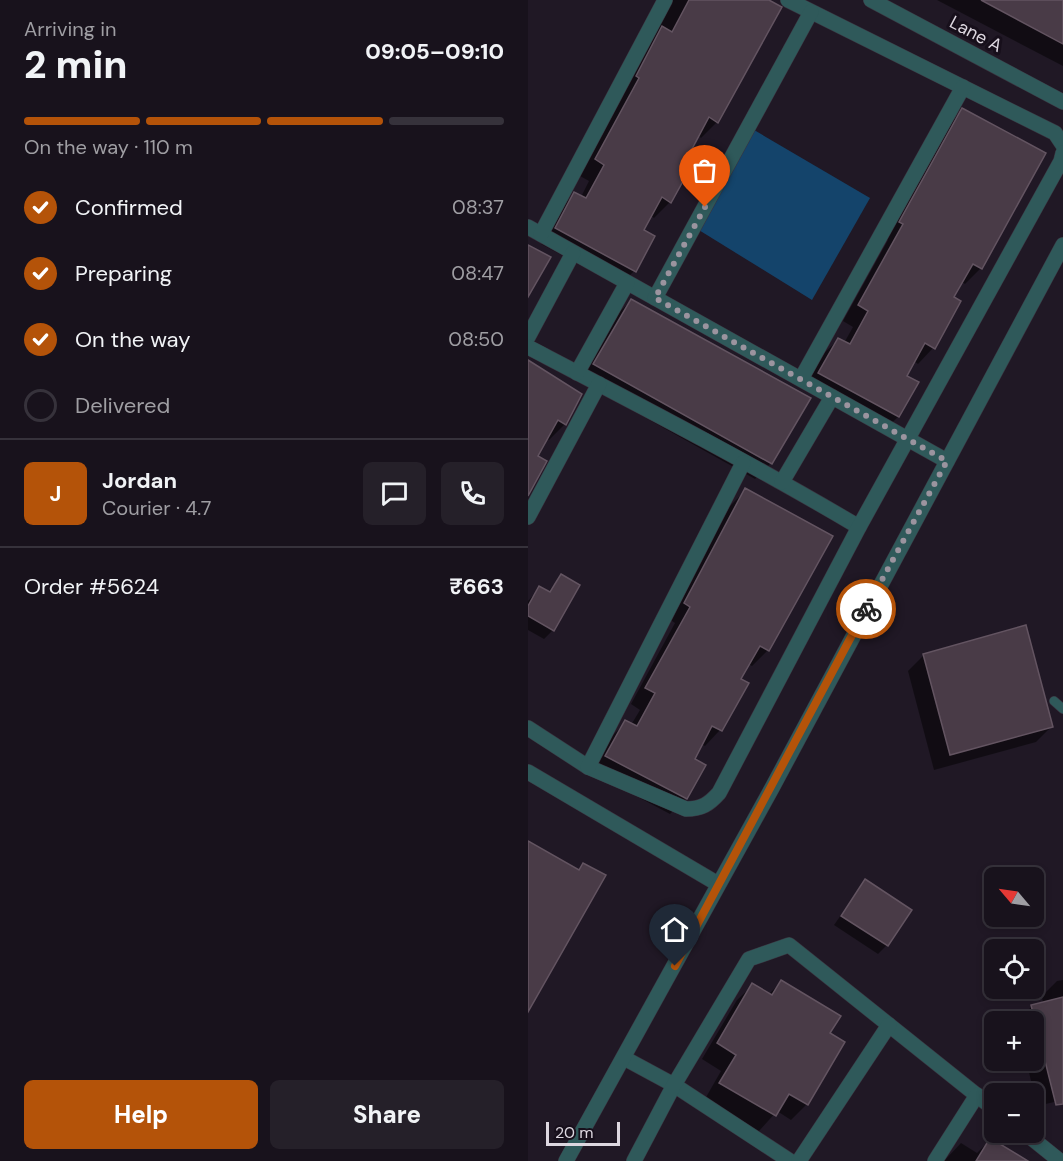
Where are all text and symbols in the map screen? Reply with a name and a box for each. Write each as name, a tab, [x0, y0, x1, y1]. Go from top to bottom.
street label: Lane A	[945, 10, 1007, 58]
text: Arriving in	[24, 16, 116, 42]
text: 09:05–09:10	[365, 37, 504, 66]
text: 2 min	[24, 39, 128, 90]
text: On the way · 110 m	[24, 134, 193, 160]
pin	[679, 145, 730, 207]
icon: bag	[688, 154, 721, 187]
icon: check	[24, 191, 57, 224]
text: Confirmed	[75, 193, 183, 222]
text: 08:37	[452, 194, 504, 220]
icon: check	[24, 257, 57, 290]
text: Preparing	[75, 259, 172, 288]
text: 08:47	[451, 260, 504, 286]
icon: check	[24, 323, 57, 356]
text: On the way	[75, 325, 190, 354]
text: 08:50	[448, 326, 504, 352]
text: Delivered	[75, 391, 170, 420]
button: chat	[363, 462, 426, 525]
button: phone	[441, 462, 504, 525]
text: Jordan	[102, 466, 177, 495]
text: J	[50, 479, 61, 508]
text: Courier · 4.7	[102, 495, 211, 521]
text: Order #5624	[24, 572, 159, 601]
text: ₹663	[449, 572, 504, 601]
courier	[836, 579, 896, 639]
icon: bike	[850, 593, 883, 626]
north arrow	[984, 867, 1044, 927]
map controls	[984, 867, 1044, 1143]
pin	[649, 904, 700, 966]
icon: home	[658, 913, 691, 946]
button: locate	[984, 939, 1044, 999]
button: +	[984, 1011, 1044, 1071]
button: Help	[24, 1080, 258, 1149]
button: Share	[270, 1080, 504, 1149]
button: −	[984, 1083, 1044, 1143]
scale bar	[546, 1119, 620, 1146]
text: 20 m	[555, 1122, 594, 1143]

